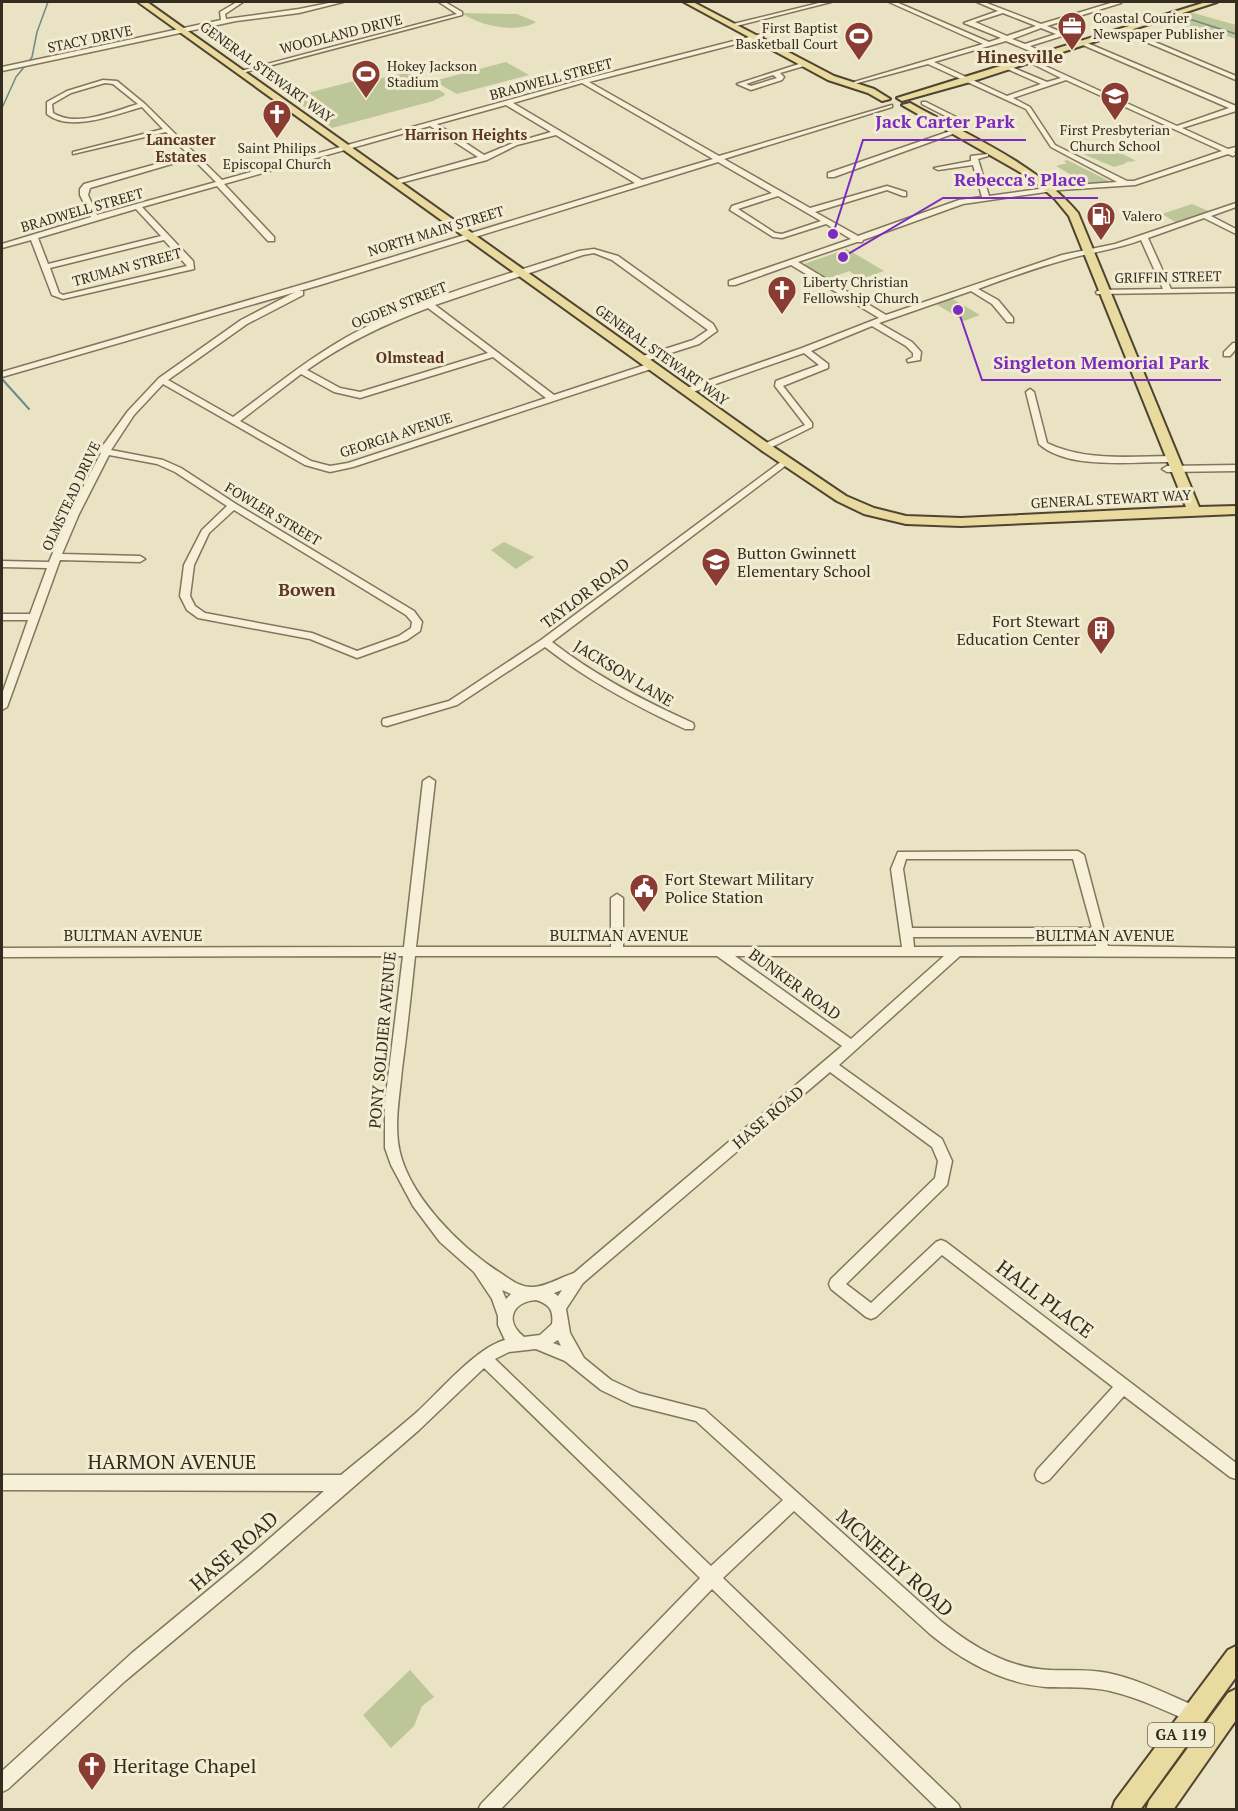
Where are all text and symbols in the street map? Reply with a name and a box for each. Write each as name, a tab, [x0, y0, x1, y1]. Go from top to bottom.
place label: Coastal Courier Newspaper Publisher	[1093, 8, 1225, 43]
street label: WOODLAND DRIVE	[278, 9, 404, 58]
office icon: Coastal Courier Newspaper Publisher	[1056, 10, 1088, 52]
street label: GENERAL STEWART WAY	[197, 17, 339, 127]
place label: First Baptist Basketball Court	[735, 18, 839, 53]
street label: STACY DRIVE	[46, 20, 134, 57]
sports icon: First Baptist Basketball Court	[843, 20, 875, 62]
district label: Hinesville	[977, 44, 1064, 68]
street label: BRADWELL STREET	[487, 53, 615, 104]
place label: Hokey Jackson Stadium	[387, 56, 478, 91]
sports icon: Hokey Jackson Stadium	[350, 58, 382, 100]
school or university icon: First Presbyterian Church School	[1099, 80, 1131, 122]
church icon: Saint Philips Episcopal Church	[261, 98, 293, 140]
callout: Jack Carter Park	[863, 104, 1026, 140]
text: Jack Carter Park	[875, 109, 1015, 133]
place label: First Presbyterian Church School	[1060, 120, 1171, 155]
district label: Harrison Heights	[405, 124, 528, 144]
district label: Lancaster Estates	[146, 129, 216, 166]
place label: Saint Philips Episcopal Church	[223, 138, 331, 173]
callout: Rebecca's Place	[943, 162, 1098, 198]
text: Rebecca's Place	[954, 167, 1086, 191]
street label: BRADWELL STREET	[18, 183, 146, 236]
fuel station icon: Valero	[1085, 200, 1117, 242]
street label: NORTH MAIN STREET	[365, 201, 507, 260]
place label: Valero	[1122, 206, 1162, 225]
street label: TRUMAN STREET	[70, 243, 184, 290]
street label: GRIFFIN STREET	[1114, 266, 1222, 287]
place label: Liberty Christian Fellowship Church	[803, 272, 919, 307]
church icon: Liberty Christian Fellowship Church	[766, 274, 798, 316]
street label: OGDEN STREET	[348, 277, 450, 332]
street label: GENERAL STEWART WAY	[592, 300, 734, 410]
callout: Singleton Memorial Park	[982, 344, 1221, 380]
district label: Olmstead	[376, 347, 444, 367]
text: Singleton Memorial Park	[993, 350, 1209, 374]
street label: GEORGIA AVENUE	[337, 407, 455, 462]
street label: OLMSTEAD DRIVE	[37, 438, 104, 554]
street label: FOWLER STREET	[222, 477, 325, 550]
street label: GENERAL STEWART WAY	[1030, 485, 1193, 512]
place label: Button Gwinnett Elementary School	[737, 542, 871, 582]
school or university icon: Button Gwinnett Elementary School	[700, 546, 732, 588]
street label: TAYLOR ROAD	[536, 552, 634, 634]
district label: Bowen	[278, 577, 336, 601]
place label: Fort Stewart Education Center	[956, 610, 1081, 650]
building icon: Fort Stewart Education Center	[1085, 614, 1117, 656]
street label: JACKSON LANE	[570, 634, 678, 712]
place label: Fort Stewart Military Police Station	[665, 868, 815, 908]
public building icon: Fort Stewart Military Police Station	[628, 872, 660, 914]
street label: BULTMAN AVENUE	[63, 924, 203, 946]
street label: BULTMAN AVENUE	[549, 924, 689, 946]
street label: BULTMAN AVENUE	[1035, 924, 1175, 946]
street label: BUNKER ROAD	[744, 943, 846, 1025]
street label: PONY SOLDIER AVENUE	[363, 951, 401, 1129]
street label: HASE ROAD	[727, 1081, 809, 1153]
street label: HALL PLACE	[991, 1253, 1099, 1344]
street label: HARMON AVENUE	[88, 1448, 256, 1475]
street label: MCNEELY ROAD	[831, 1503, 960, 1622]
street label: HASE ROAD	[184, 1505, 284, 1597]
road number: GA 119	[1148, 1723, 1214, 1747]
church icon: Heritage Chapel	[76, 1750, 108, 1792]
place label: Heritage Chapel	[113, 1752, 256, 1779]

